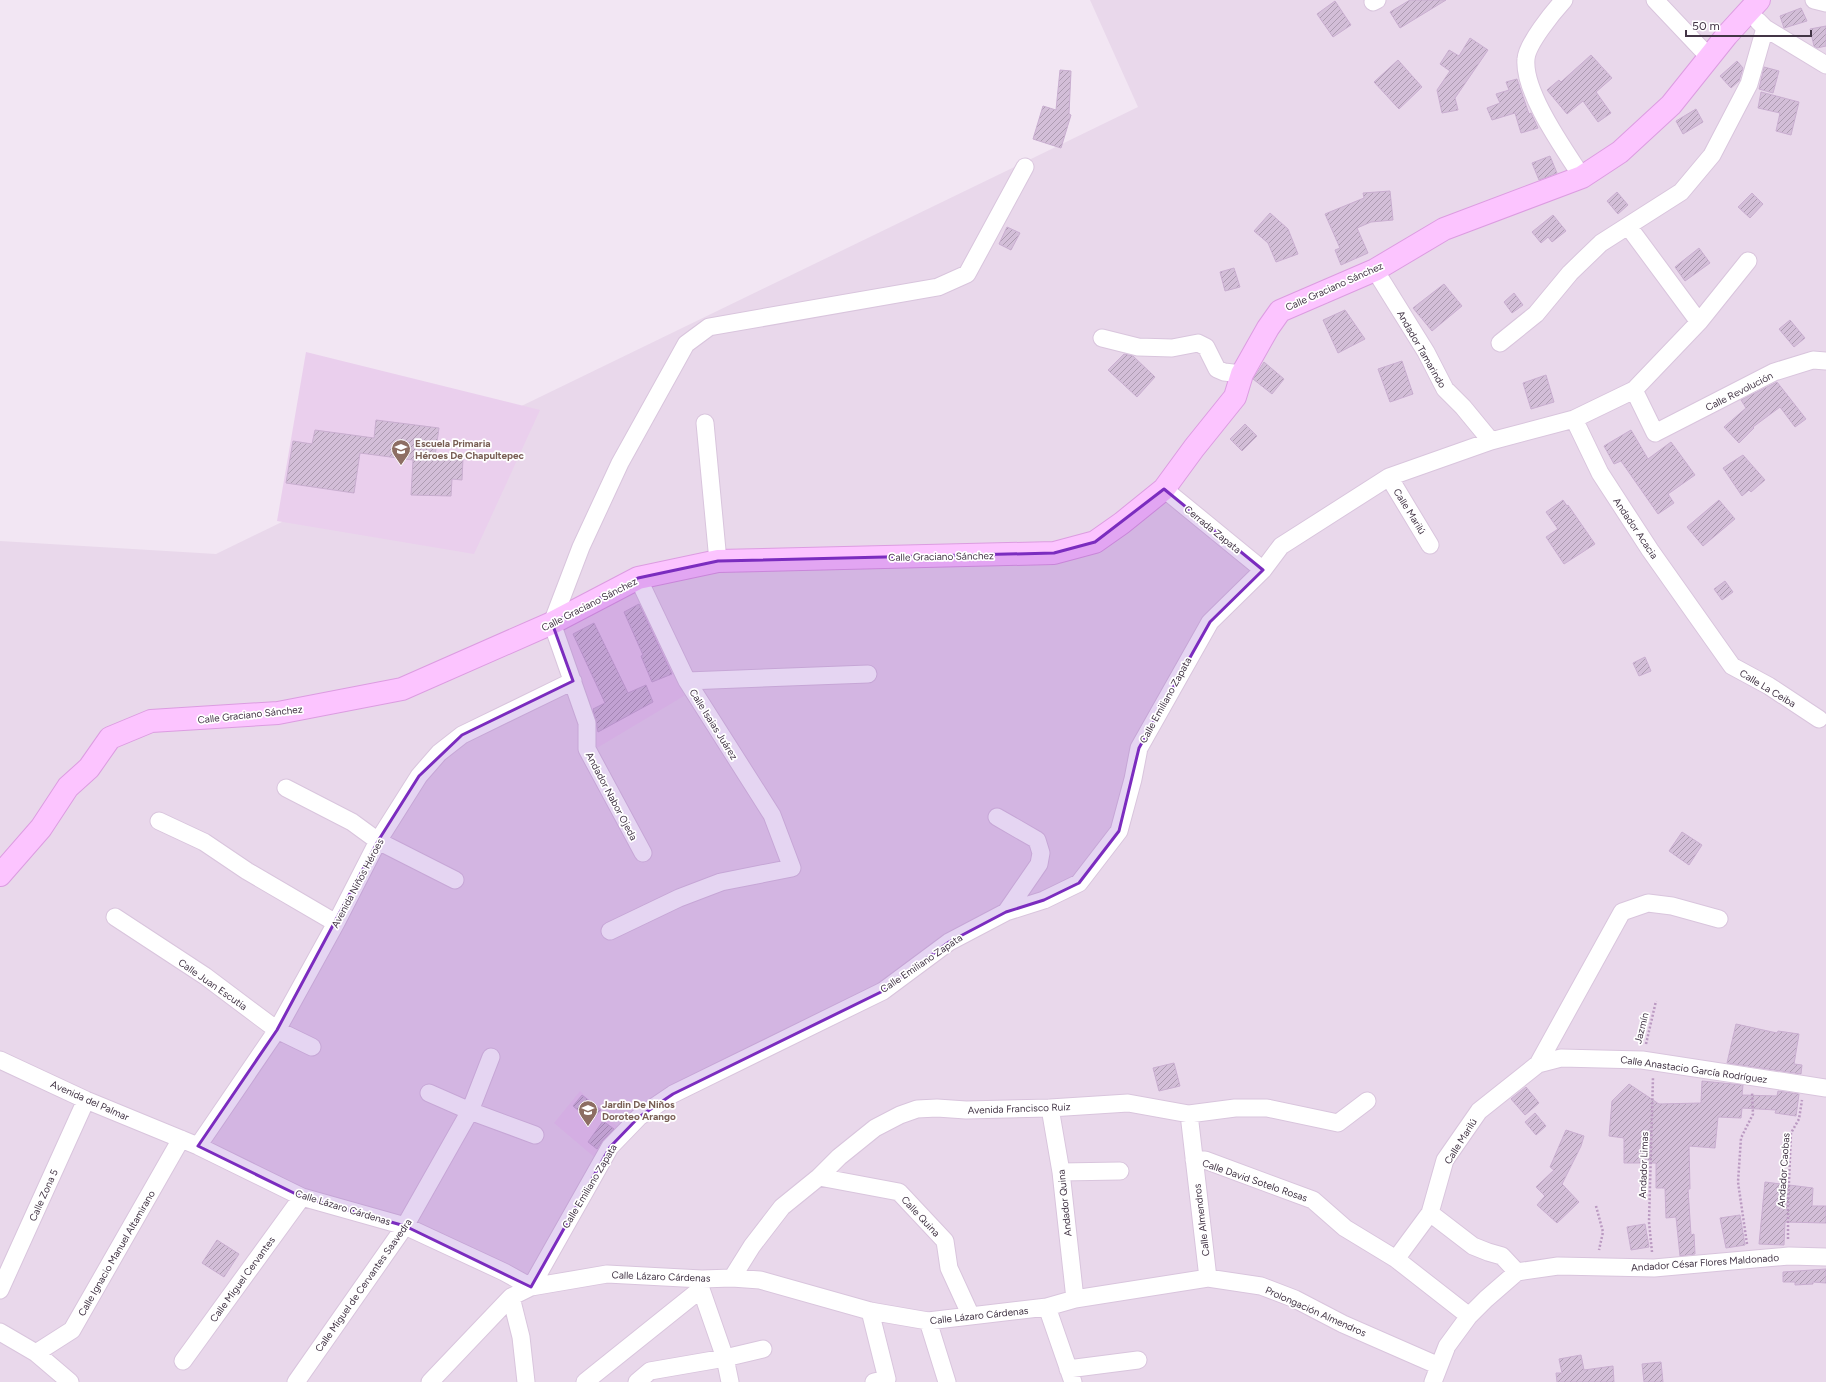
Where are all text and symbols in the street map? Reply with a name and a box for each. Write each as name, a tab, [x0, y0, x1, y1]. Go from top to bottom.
scale bar	[1686, 12, 1811, 38]
text: 50 m	[1692, 19, 1720, 33]
street label: Calle Graciano Sánchez	[1283, 259, 1385, 314]
street label: Andador Tamarindo	[1394, 308, 1449, 391]
street label: Calle Revolución	[1703, 369, 1776, 414]
place label: Escuela Primaria Héroes De Chapultepec	[415, 437, 525, 462]
school or university icon: Escuela Primaria Héroes De Chapultepec	[390, 438, 412, 466]
street label: Calle Marilú	[1390, 486, 1429, 537]
street label: Andador Acacia	[1610, 495, 1661, 561]
street label: Cerrada Zapata	[1182, 503, 1244, 556]
street label: Calle Graciano Sánchez	[888, 549, 994, 564]
street label: Calle Graciano Sánchez	[539, 575, 639, 634]
street label: Calle Emiliano Zapata	[1136, 655, 1194, 745]
street label: Calle La Ceiba	[1737, 667, 1798, 710]
street label: Calle Isaias Juárez	[687, 686, 741, 762]
street label: Calle Graciano Sánchez	[197, 703, 303, 726]
street label: Andador Nabor Ojeda	[583, 750, 640, 843]
street label: Avenida Niños Héroes	[328, 836, 387, 930]
street label: Calle Emiliano Zapata	[878, 931, 965, 996]
street label: Calle Juan Escutia	[176, 956, 250, 1013]
street label: Jazmín	[1631, 1011, 1652, 1045]
street label: Calle Anastacio García Rodríguez	[1620, 1053, 1768, 1086]
street label: Avenida del Palmar	[49, 1077, 132, 1124]
place label: Jardin De Niños Doroteo Arango	[602, 1098, 676, 1123]
school or university icon: Jardin De Niños Doroteo Arango	[577, 1099, 599, 1127]
street label: Avenida Francisco Ruiz	[967, 1100, 1071, 1117]
street label: Calle Marilú	[1441, 1116, 1480, 1167]
street label: Andador Limas	[1636, 1131, 1651, 1199]
street label: Andador Caobas	[1774, 1132, 1793, 1208]
street label: Calle Emiliano Zapata	[559, 1142, 620, 1231]
street label: Calle David Sotelo Rosas	[1200, 1156, 1310, 1205]
street label: Calle Zona 5	[26, 1167, 61, 1223]
street label: Andador Quina	[1055, 1169, 1074, 1237]
street label: Calle Almendros	[1191, 1183, 1212, 1257]
street label: Calle Lázaro Cárdenas	[294, 1187, 392, 1228]
street label: Calle Ignacio Manuel Altamirano	[75, 1188, 158, 1319]
street label: Calle Quina	[898, 1193, 943, 1239]
street label: Calle Miguel de Cervantes Saavedra	[312, 1216, 415, 1355]
street label: Calle Miguel Cervantes	[207, 1234, 278, 1325]
street label: Andador César Flores Maldonado	[1631, 1251, 1780, 1274]
street label: Calle Lázaro Cárdenas	[611, 1268, 711, 1285]
street label: Prolongación Almendros	[1263, 1283, 1369, 1340]
street label: Calle Lázaro Cárdenas	[929, 1304, 1029, 1327]

